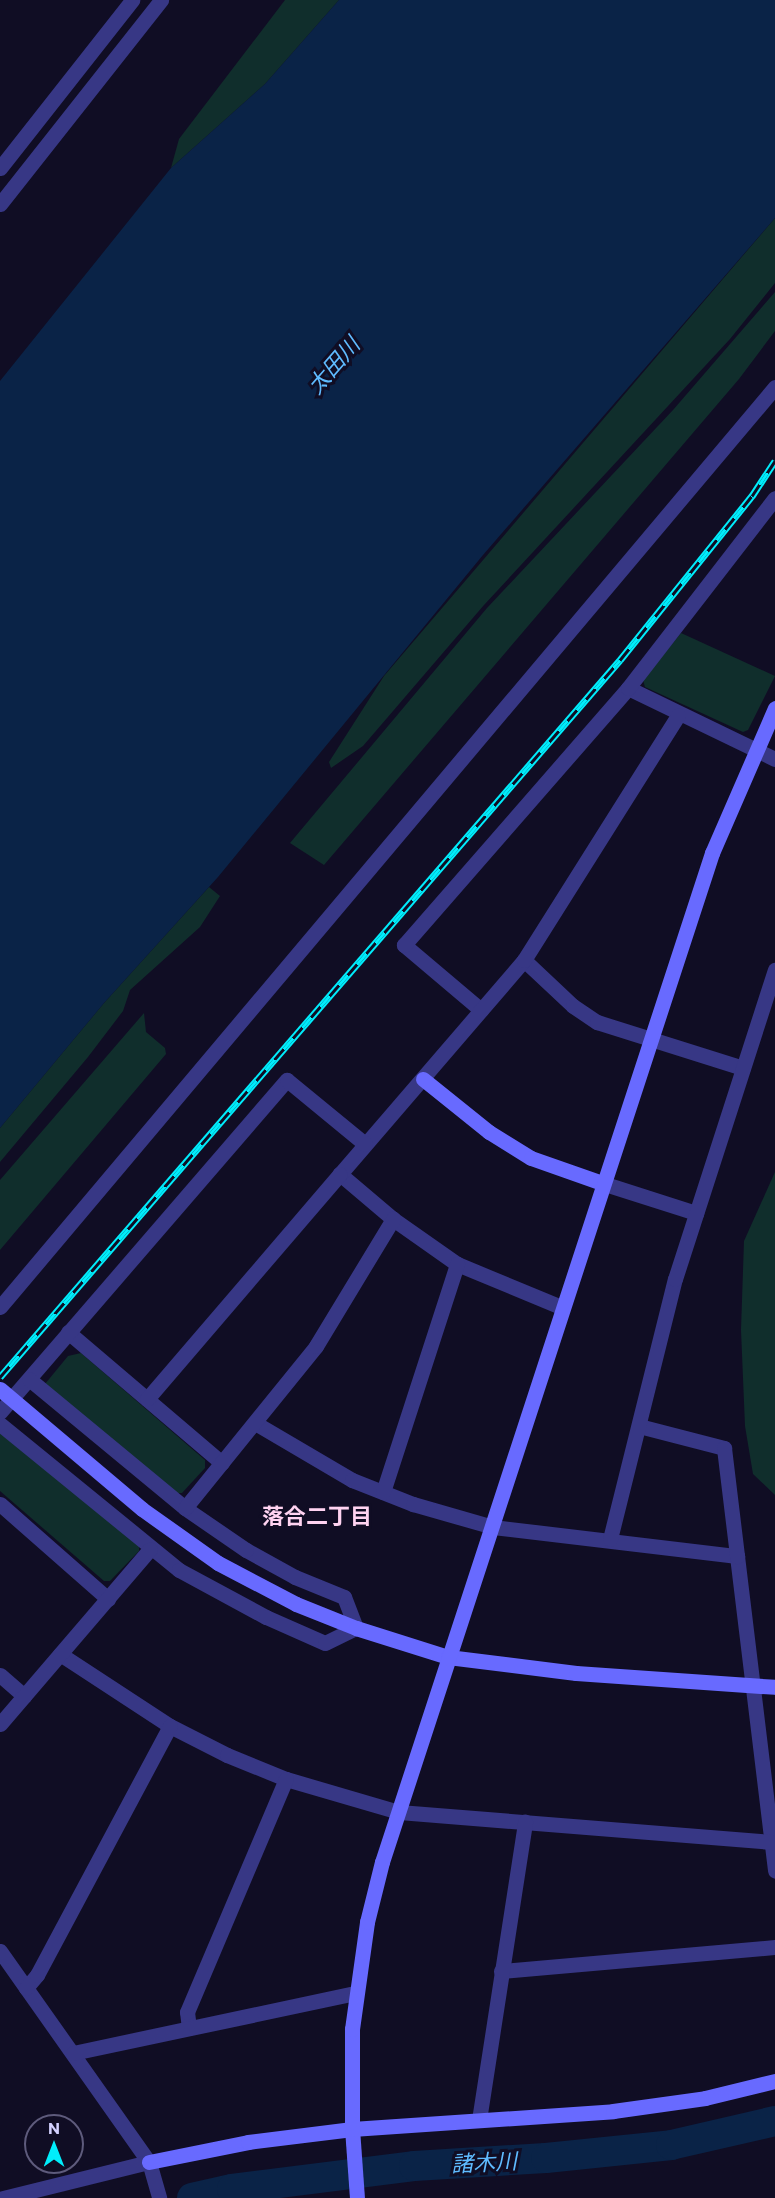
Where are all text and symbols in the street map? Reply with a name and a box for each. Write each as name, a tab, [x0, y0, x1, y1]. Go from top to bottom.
water label: 太田川	[301, 331, 365, 399]
district label: 落合二丁目	[262, 1503, 372, 1529]
north arrow	[24, 2114, 84, 2174]
text: N	[48, 2118, 60, 2137]
water label: 諸木川	[450, 2147, 518, 2177]

